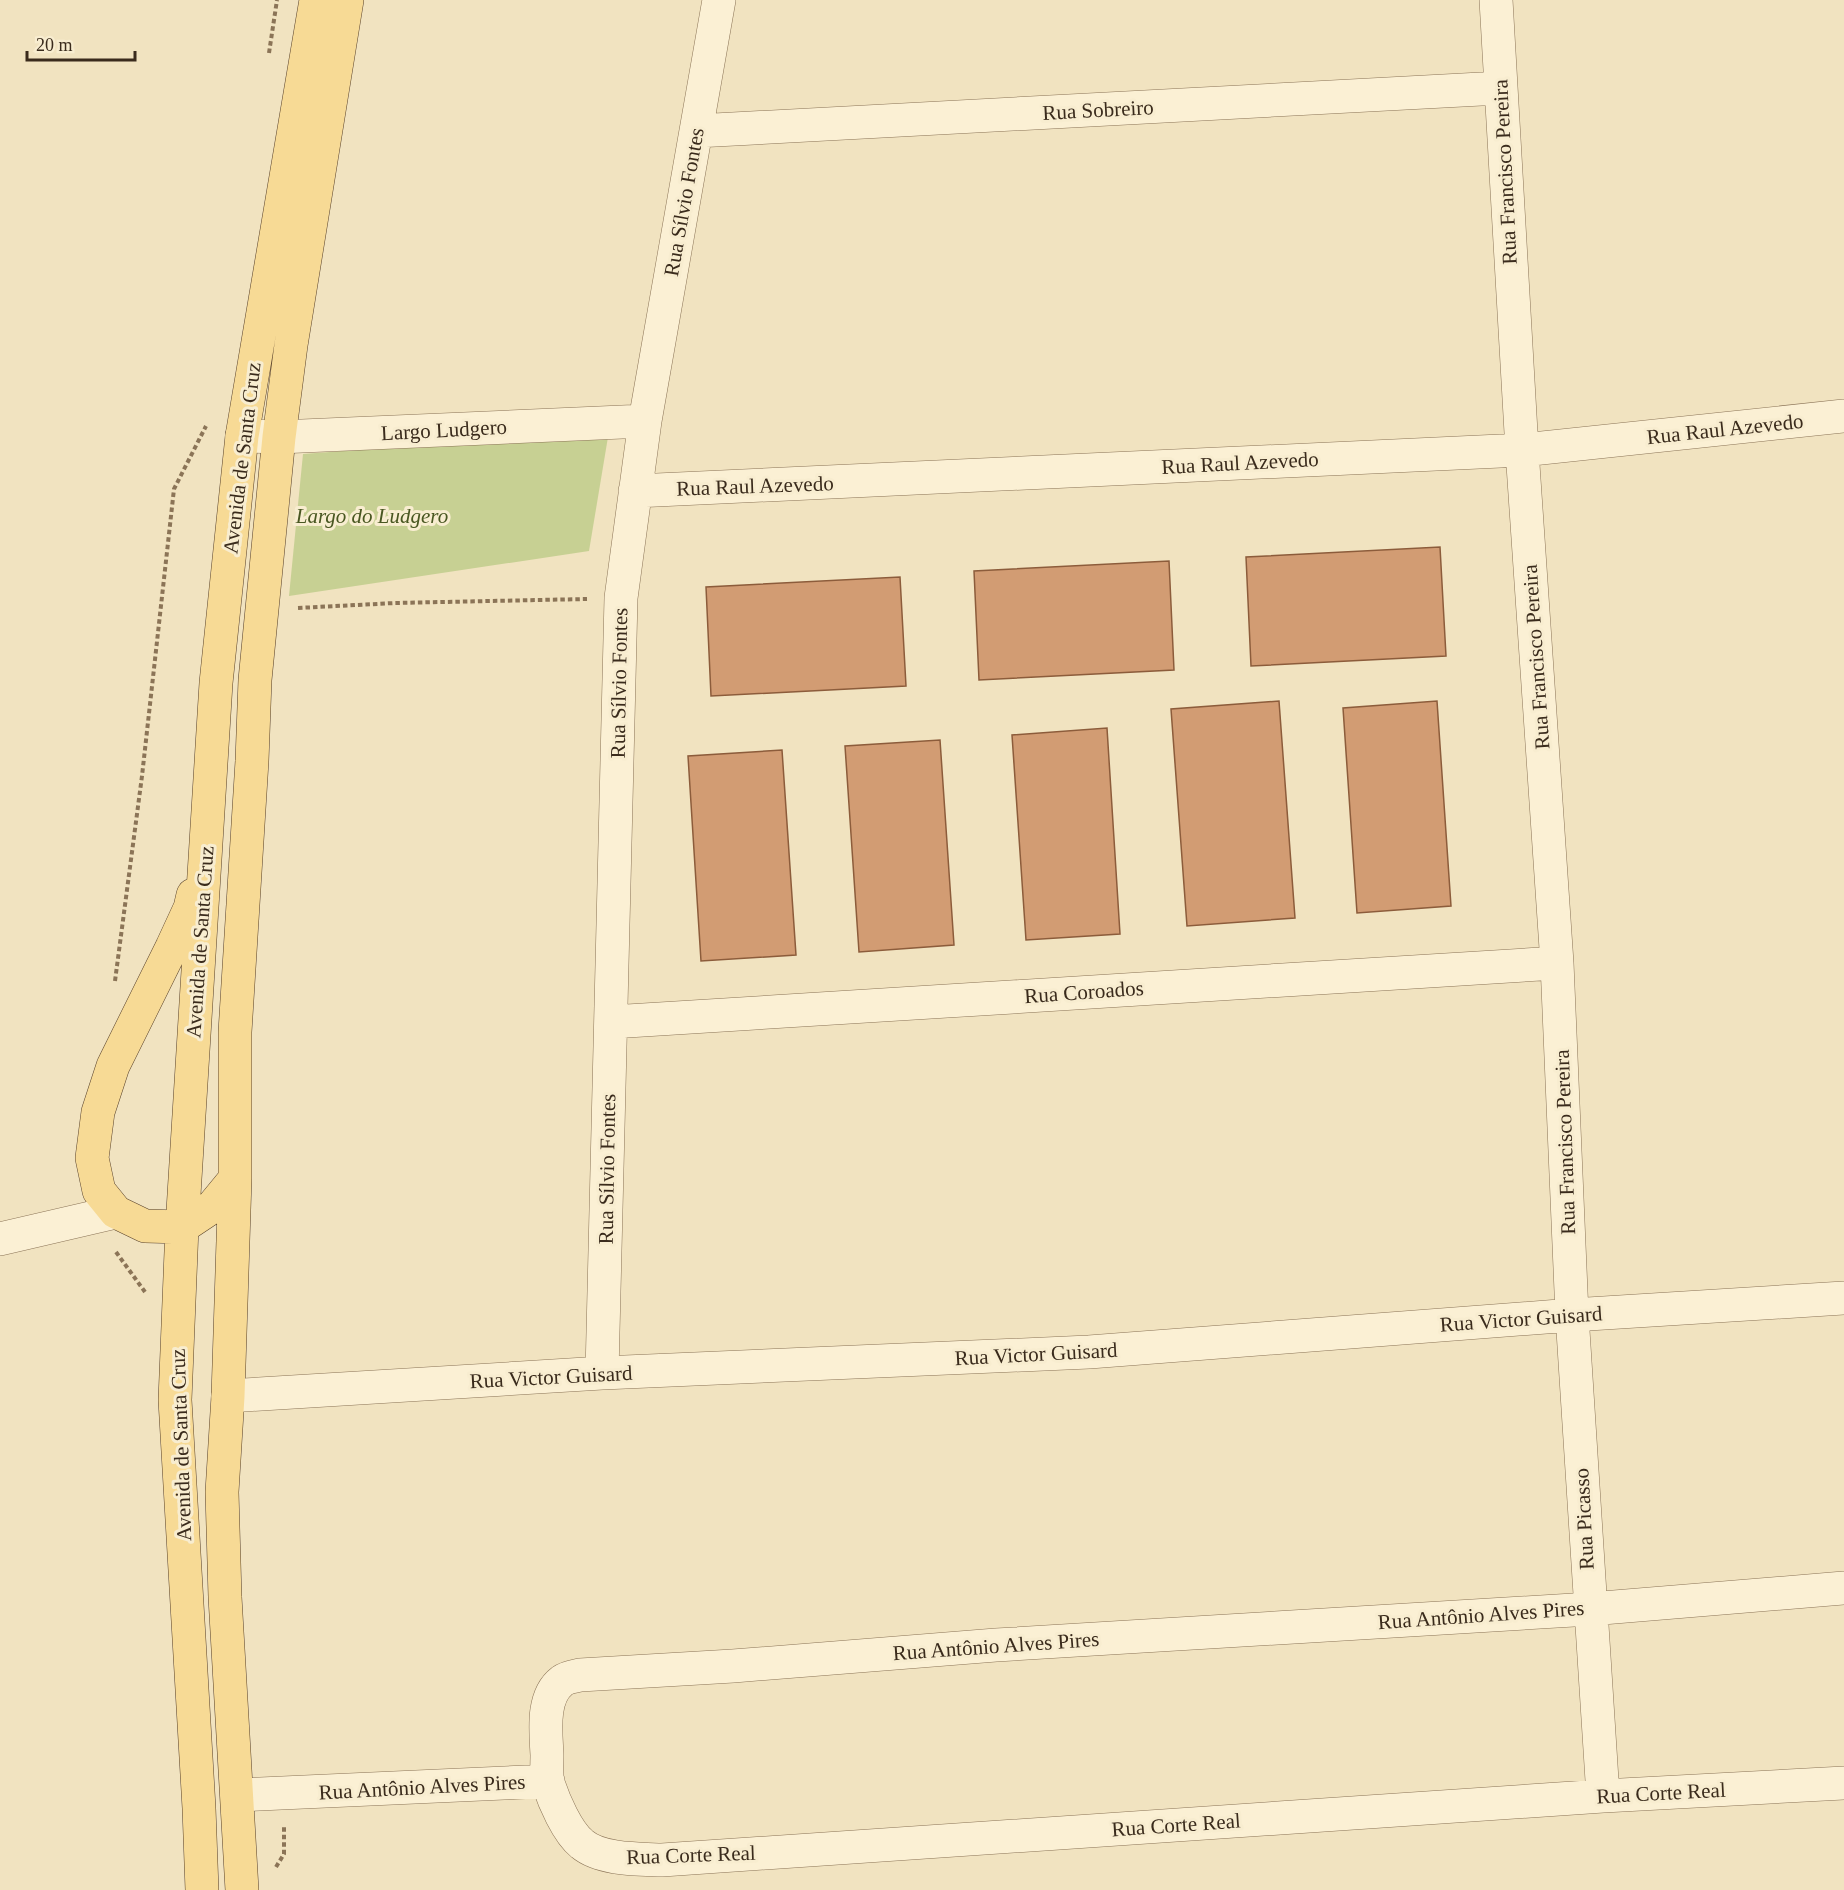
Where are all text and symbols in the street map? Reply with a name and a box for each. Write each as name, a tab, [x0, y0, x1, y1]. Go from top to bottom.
scale bar	[27, 24, 135, 62]
text: 20 m	[36, 35, 73, 55]
street label: Rua Francisco Pereira	[1488, 78, 1522, 265]
street label: Rua Sobreiro	[1042, 95, 1154, 125]
street label: Rua Sílvio Fontes	[659, 126, 709, 278]
street label: Avenida de Santa Cruz	[218, 361, 266, 555]
street label: Rua Raul Azevedo	[1645, 409, 1805, 449]
street label: Largo Ludgero	[380, 415, 508, 445]
street label: Rua Raul Azevedo	[1161, 447, 1319, 479]
street label: Rua Raul Azevedo	[676, 471, 834, 501]
park label: Largo do Ludgero	[295, 504, 448, 528]
street label: Rua Francisco Pereira	[1518, 563, 1554, 750]
street label: Rua Sílvio Fontes	[606, 608, 632, 758]
street label: Avenida de Santa Cruz	[181, 845, 219, 1039]
street label: Rua Coroados	[1024, 976, 1144, 1008]
street label: Rua Francisco Pereira	[1550, 1048, 1580, 1235]
street label: Rua Sílvio Fontes	[594, 1094, 620, 1244]
street label: Rua Victor Guisard	[1439, 1301, 1604, 1337]
street label: Rua Victor Guisard	[954, 1338, 1118, 1370]
street label: Avenida de Santa Cruz	[166, 1348, 196, 1542]
street label: Rua Victor Guisard	[469, 1361, 633, 1393]
street label: Rua Picasso	[1569, 1467, 1599, 1571]
street label: Rua Antônio Alves Pires	[1377, 1596, 1585, 1634]
street label: Rua Antônio Alves Pires	[892, 1627, 1100, 1665]
street label: Rua Antônio Alves Pires	[318, 1770, 526, 1804]
street label: Rua Corte Real	[1596, 1778, 1726, 1808]
street label: Rua Corte Real	[1111, 1809, 1242, 1841]
street label: Rua Corte Real	[626, 1841, 756, 1869]

